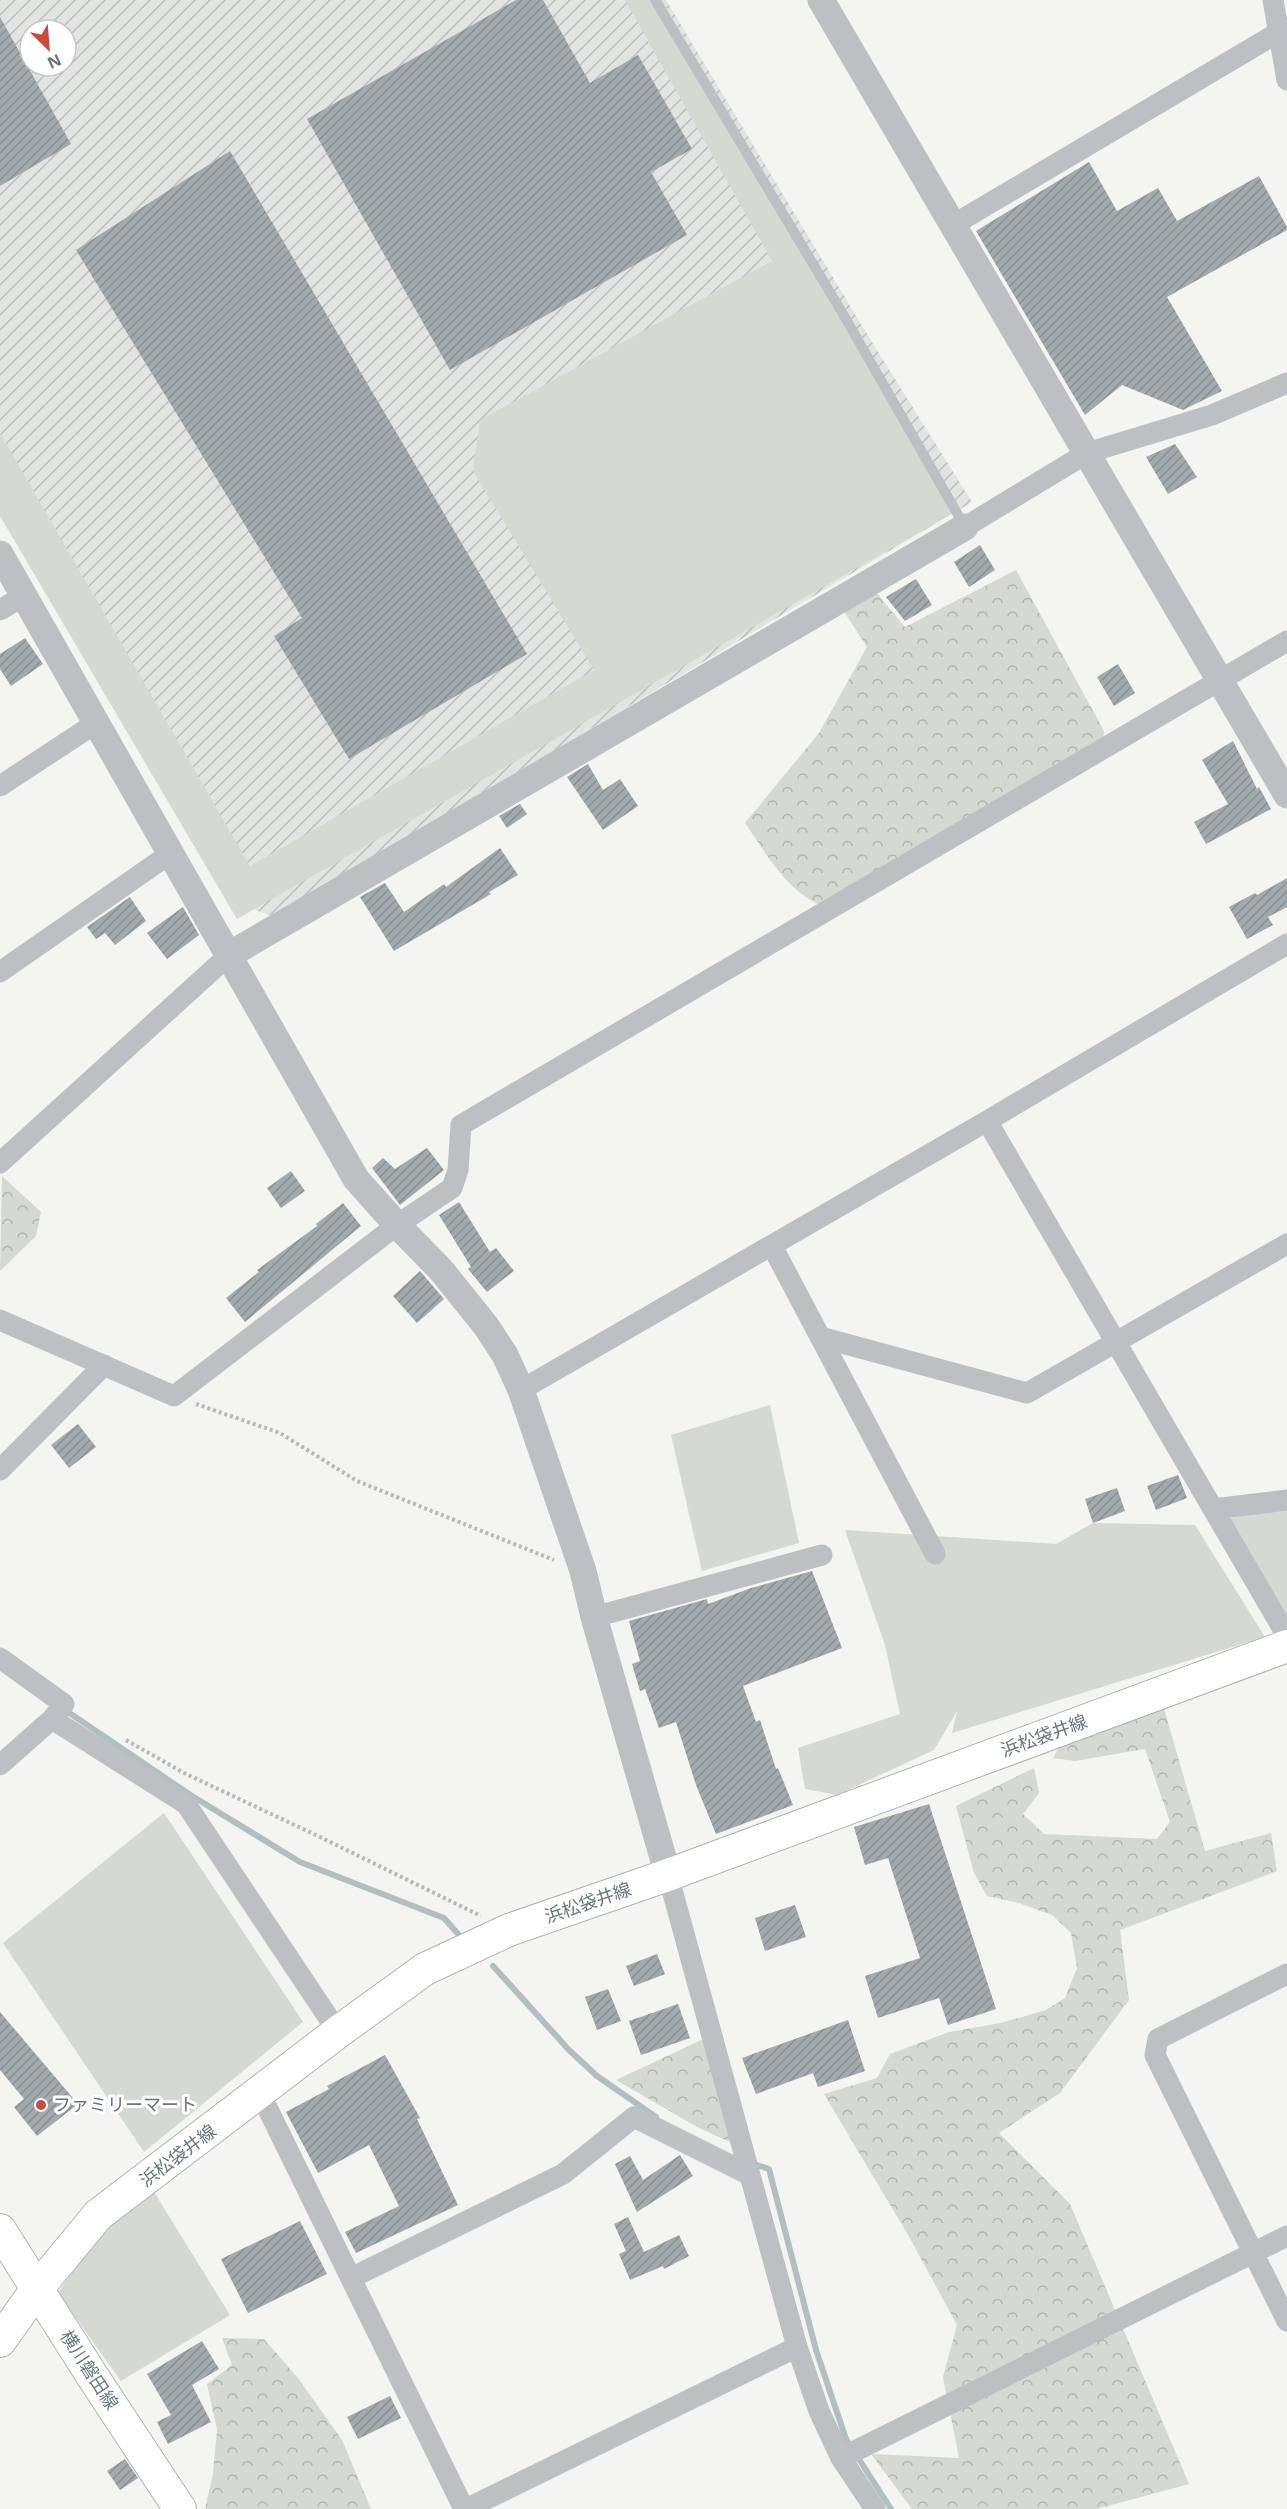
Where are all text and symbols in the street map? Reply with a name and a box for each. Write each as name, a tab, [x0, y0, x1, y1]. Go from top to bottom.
north arrow	[18, 18, 78, 78]
text: N	[44, 49, 65, 74]
street label: 浜松袋井線	[997, 1708, 1090, 1762]
street label: 浜松袋井線	[541, 1876, 634, 1928]
place label: ファミリーマート	[53, 2092, 197, 2116]
marker: ファミリーマート	[34, 2098, 48, 2112]
street label: 浜松袋井線	[134, 2119, 221, 2192]
street label: 横川磐田線	[55, 2325, 124, 2414]

